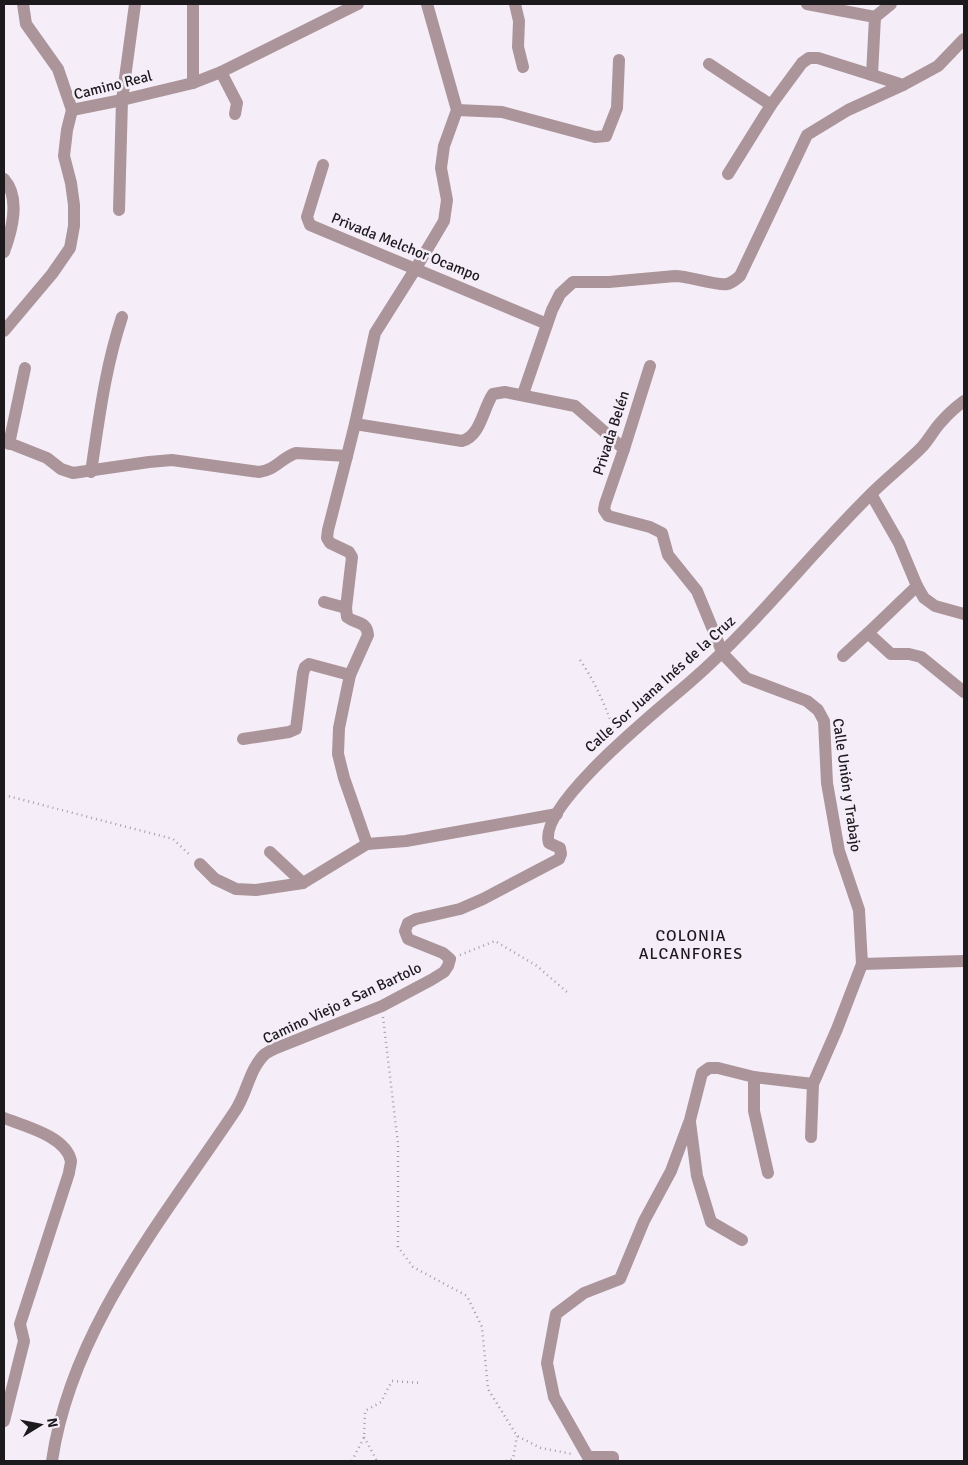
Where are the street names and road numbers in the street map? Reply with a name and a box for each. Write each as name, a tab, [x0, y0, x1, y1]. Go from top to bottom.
street label: Camino Real	[72, 67, 154, 103]
street label: Privada Melchor Ocampo	[329, 209, 483, 285]
street label: Privada Belén	[589, 389, 633, 477]
street label: Calle Sor Juana Inés de la Cruz	[581, 612, 739, 756]
street label: Calle Unión y Trabajo	[829, 717, 865, 853]
street label: Camino Viejo a San Bartolo	[260, 958, 424, 1048]

